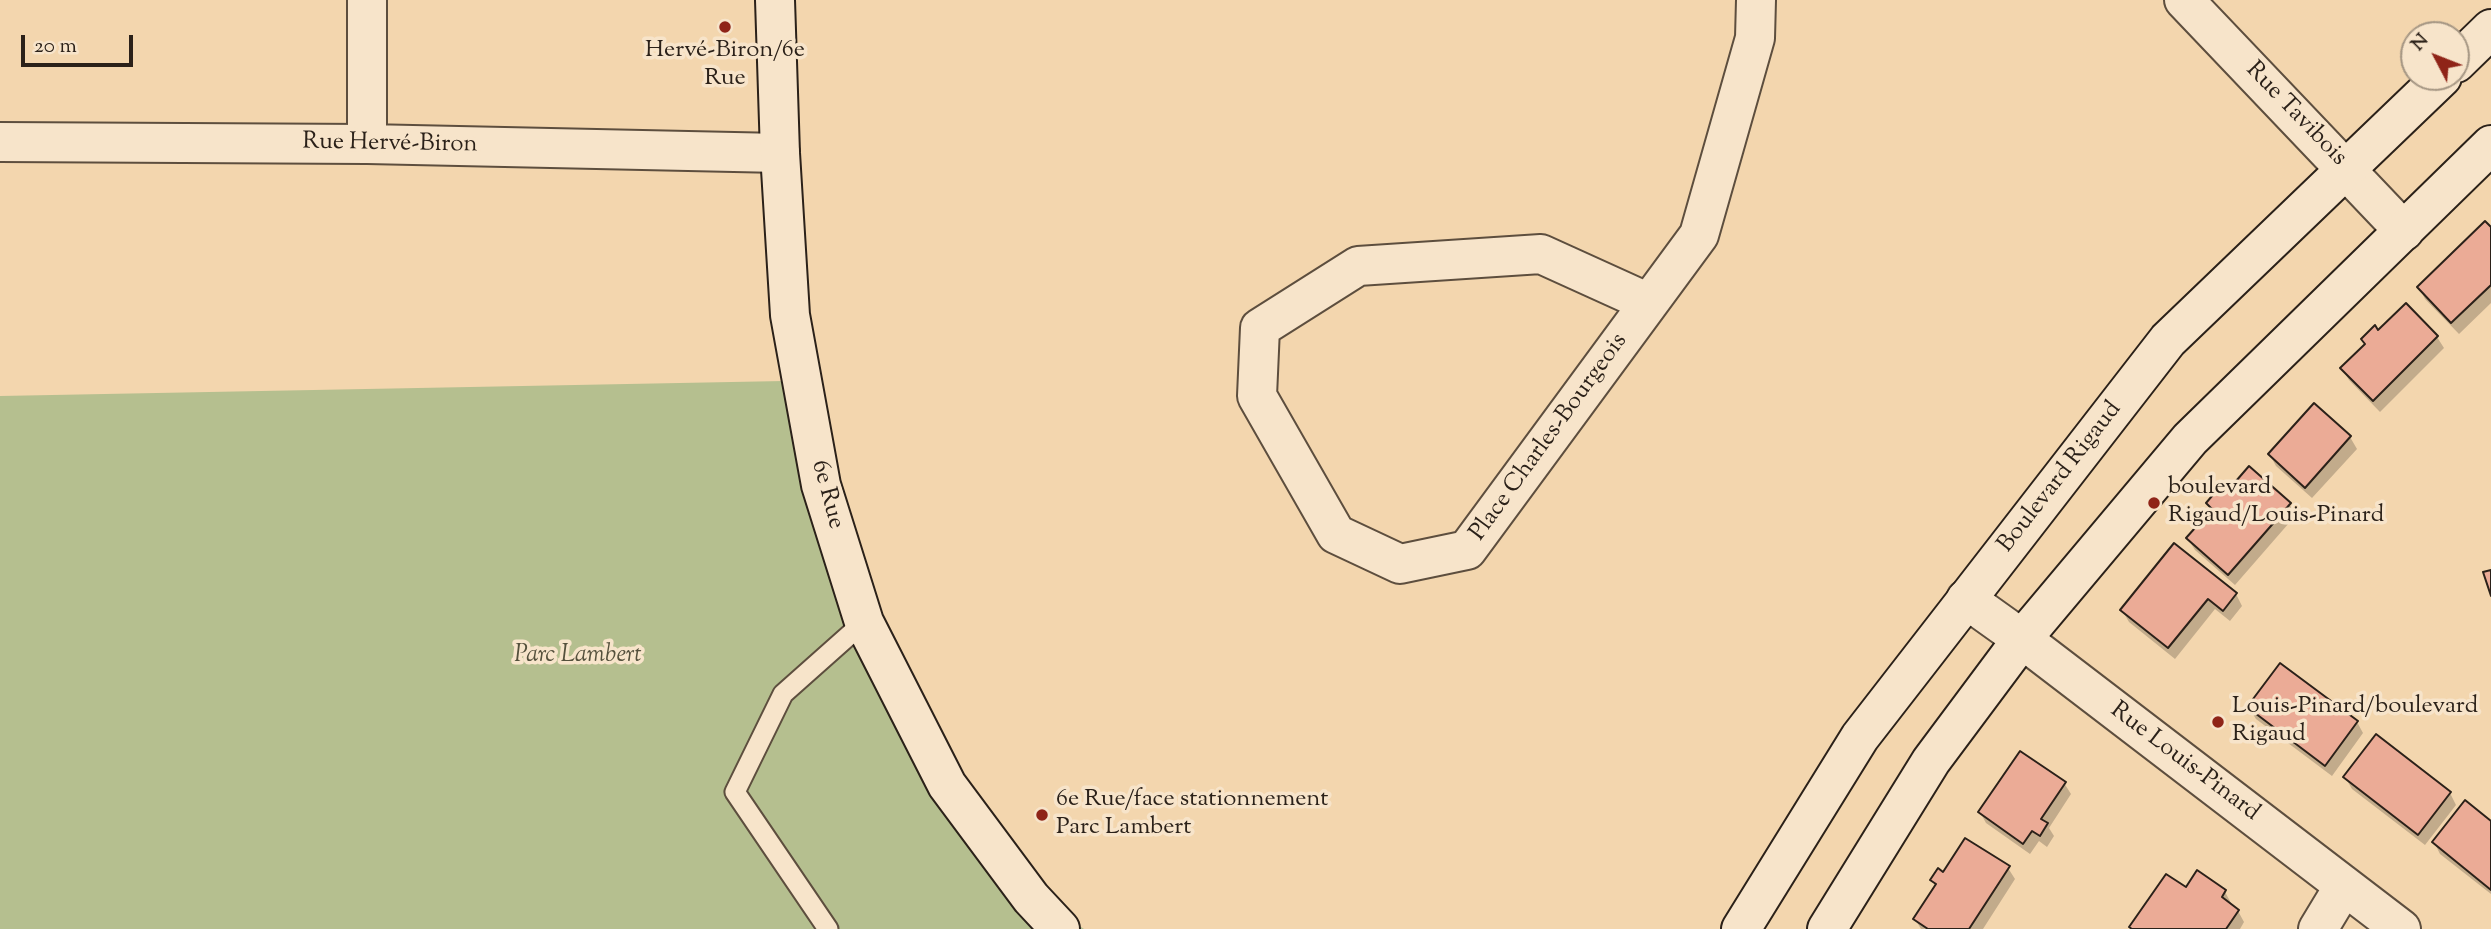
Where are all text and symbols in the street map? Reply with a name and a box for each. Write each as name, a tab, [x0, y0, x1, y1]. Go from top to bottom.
marker: Hervé-Biron/6e Rue	[717, 19, 733, 35]
scale bar	[24, 21, 136, 65]
north arrow	[2400, 21, 2470, 91]
text: N	[2405, 28, 2436, 58]
text: 20 m	[34, 32, 77, 62]
place label: Hervé-Biron/6e Rue	[645, 38, 805, 94]
street label: Rue Tavibois	[2238, 57, 2352, 173]
street label: Rue Hervé-Biron	[302, 129, 478, 161]
street label: Place Charles-Bourgeois	[1465, 329, 1635, 547]
street label: Boulevard Rigaud	[1993, 397, 2129, 559]
street label: 6e Rue	[803, 458, 849, 532]
place label: boulevard Rigaud/Louis-Pinard	[2168, 475, 2384, 531]
marker: boulevard Rigaud/Louis-Pinard	[2146, 495, 2162, 511]
park label: Parc Lambert	[514, 643, 642, 671]
place label: Louis-Pinard/boulevard Rigaud	[2232, 694, 2478, 750]
street label: Rue Louis-Pinard	[2103, 697, 2265, 829]
marker: Louis-Pinard/boulevard Rigaud	[2210, 714, 2226, 730]
place label: 6e Rue/face stationnement Parc Lambert	[1056, 787, 1329, 843]
marker: 6e Rue/face stationnement Parc Lambert	[1034, 807, 1050, 823]

